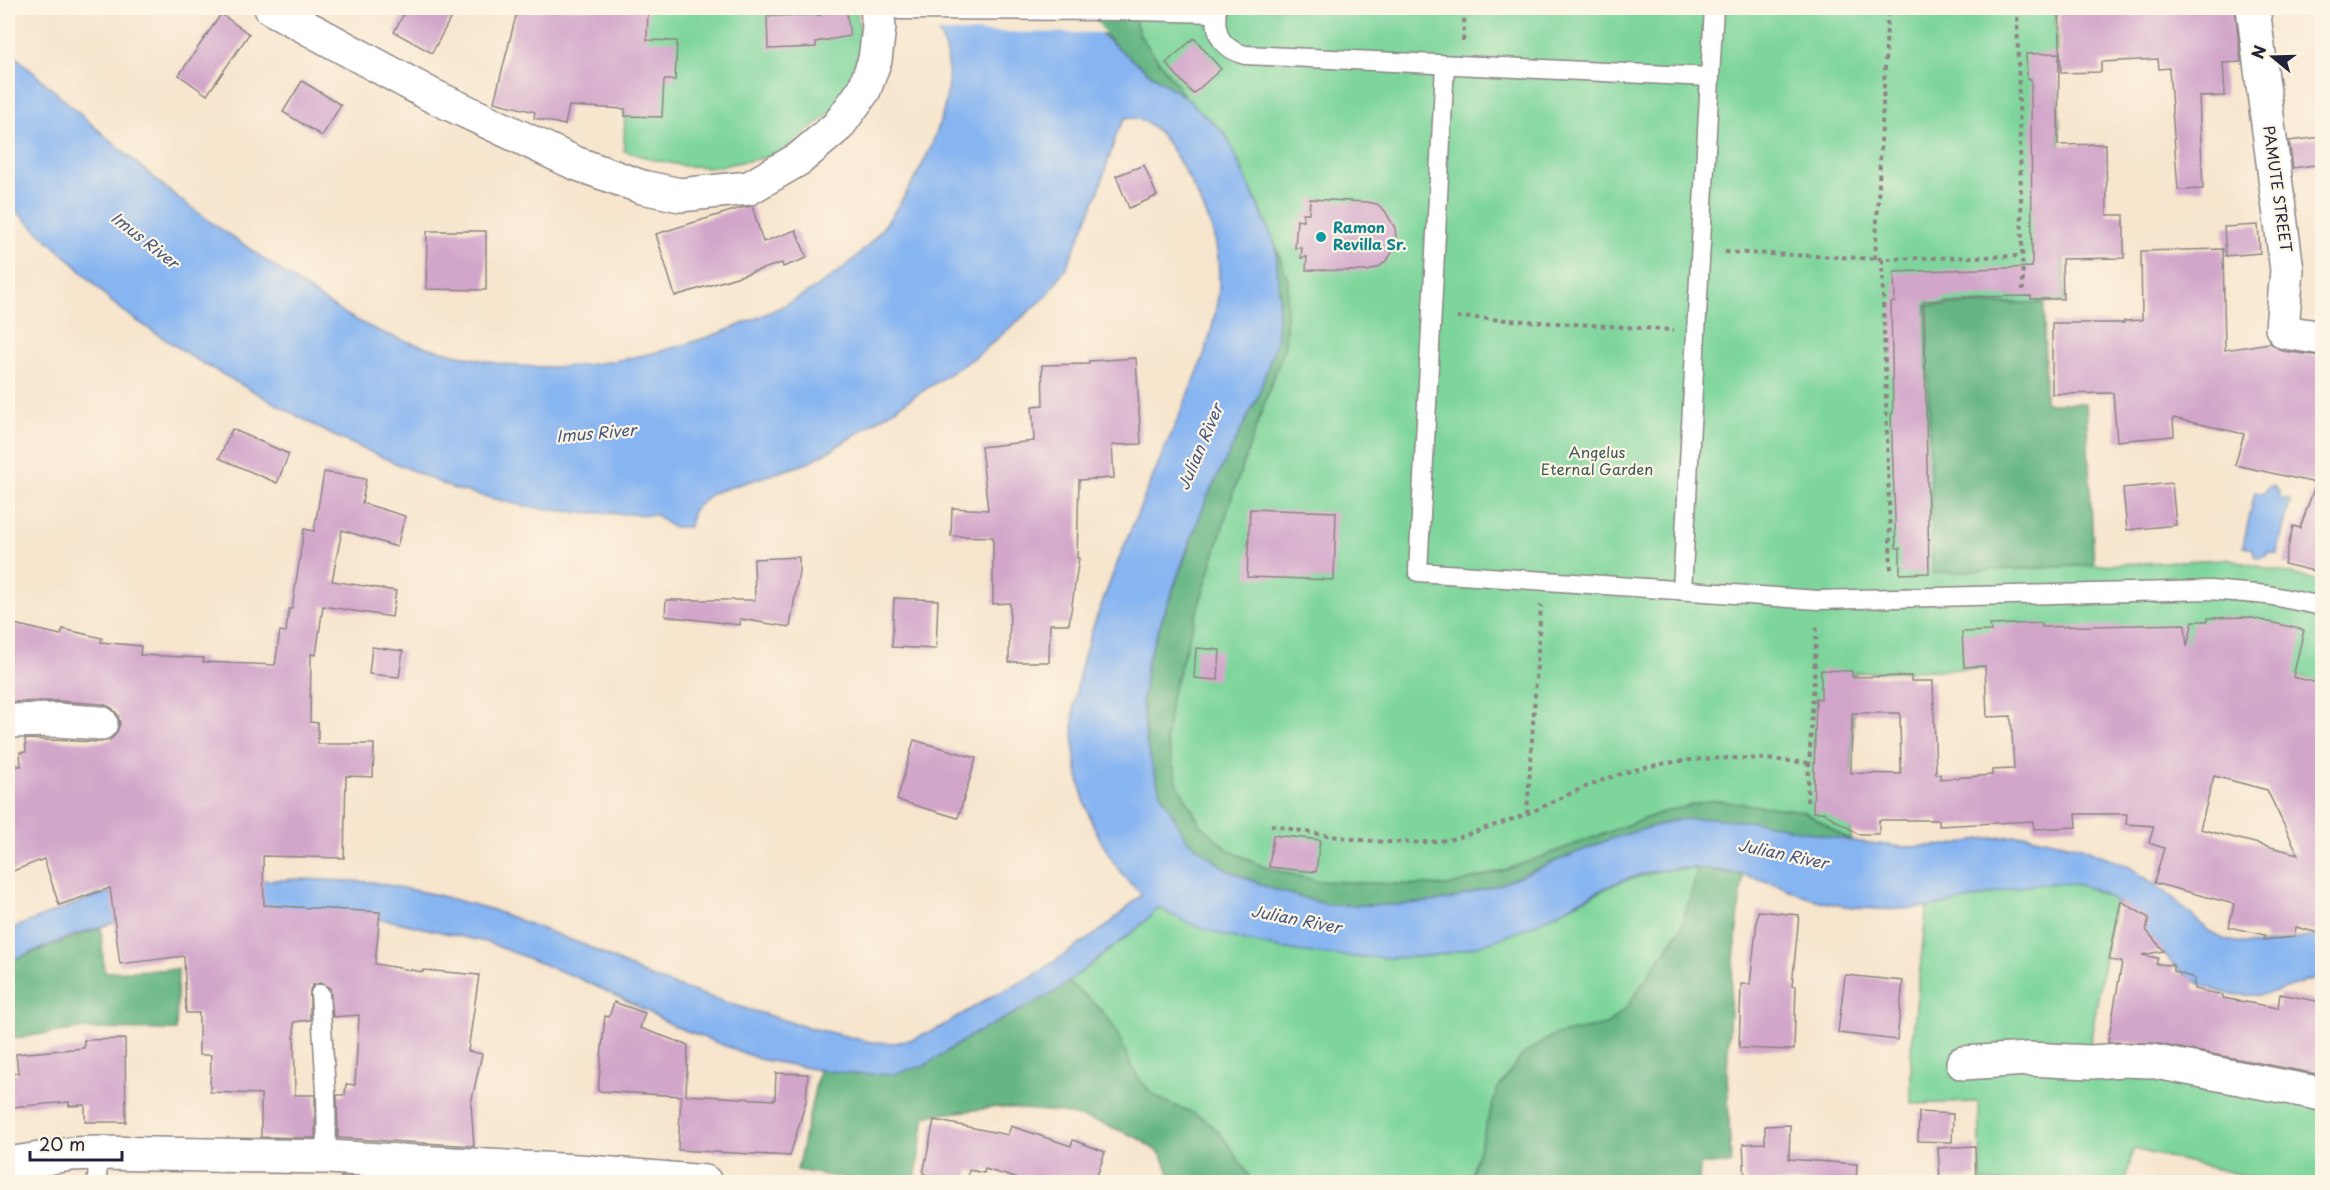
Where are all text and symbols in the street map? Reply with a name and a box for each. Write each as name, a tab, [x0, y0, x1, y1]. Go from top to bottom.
north arrow	[2243, 27, 2303, 87]
text: N	[2244, 42, 2271, 62]
street label: PAMUTE STREET	[2258, 124, 2299, 254]
water label: Imus River	[107, 205, 187, 275]
place label: Ramon Revilla Sr.	[1333, 215, 1407, 255]
marker: Ramon Revilla Sr.	[1314, 230, 1328, 244]
water label: Julian River	[1170, 397, 1229, 493]
water label: Imus River	[555, 416, 640, 447]
park label: Angelus Eternal Garden	[1541, 440, 1653, 480]
water label: Julian River	[1736, 832, 1833, 875]
water label: Julian River	[1249, 898, 1346, 939]
scale bar	[30, 1124, 122, 1162]
text: 20 m	[39, 1130, 85, 1157]

